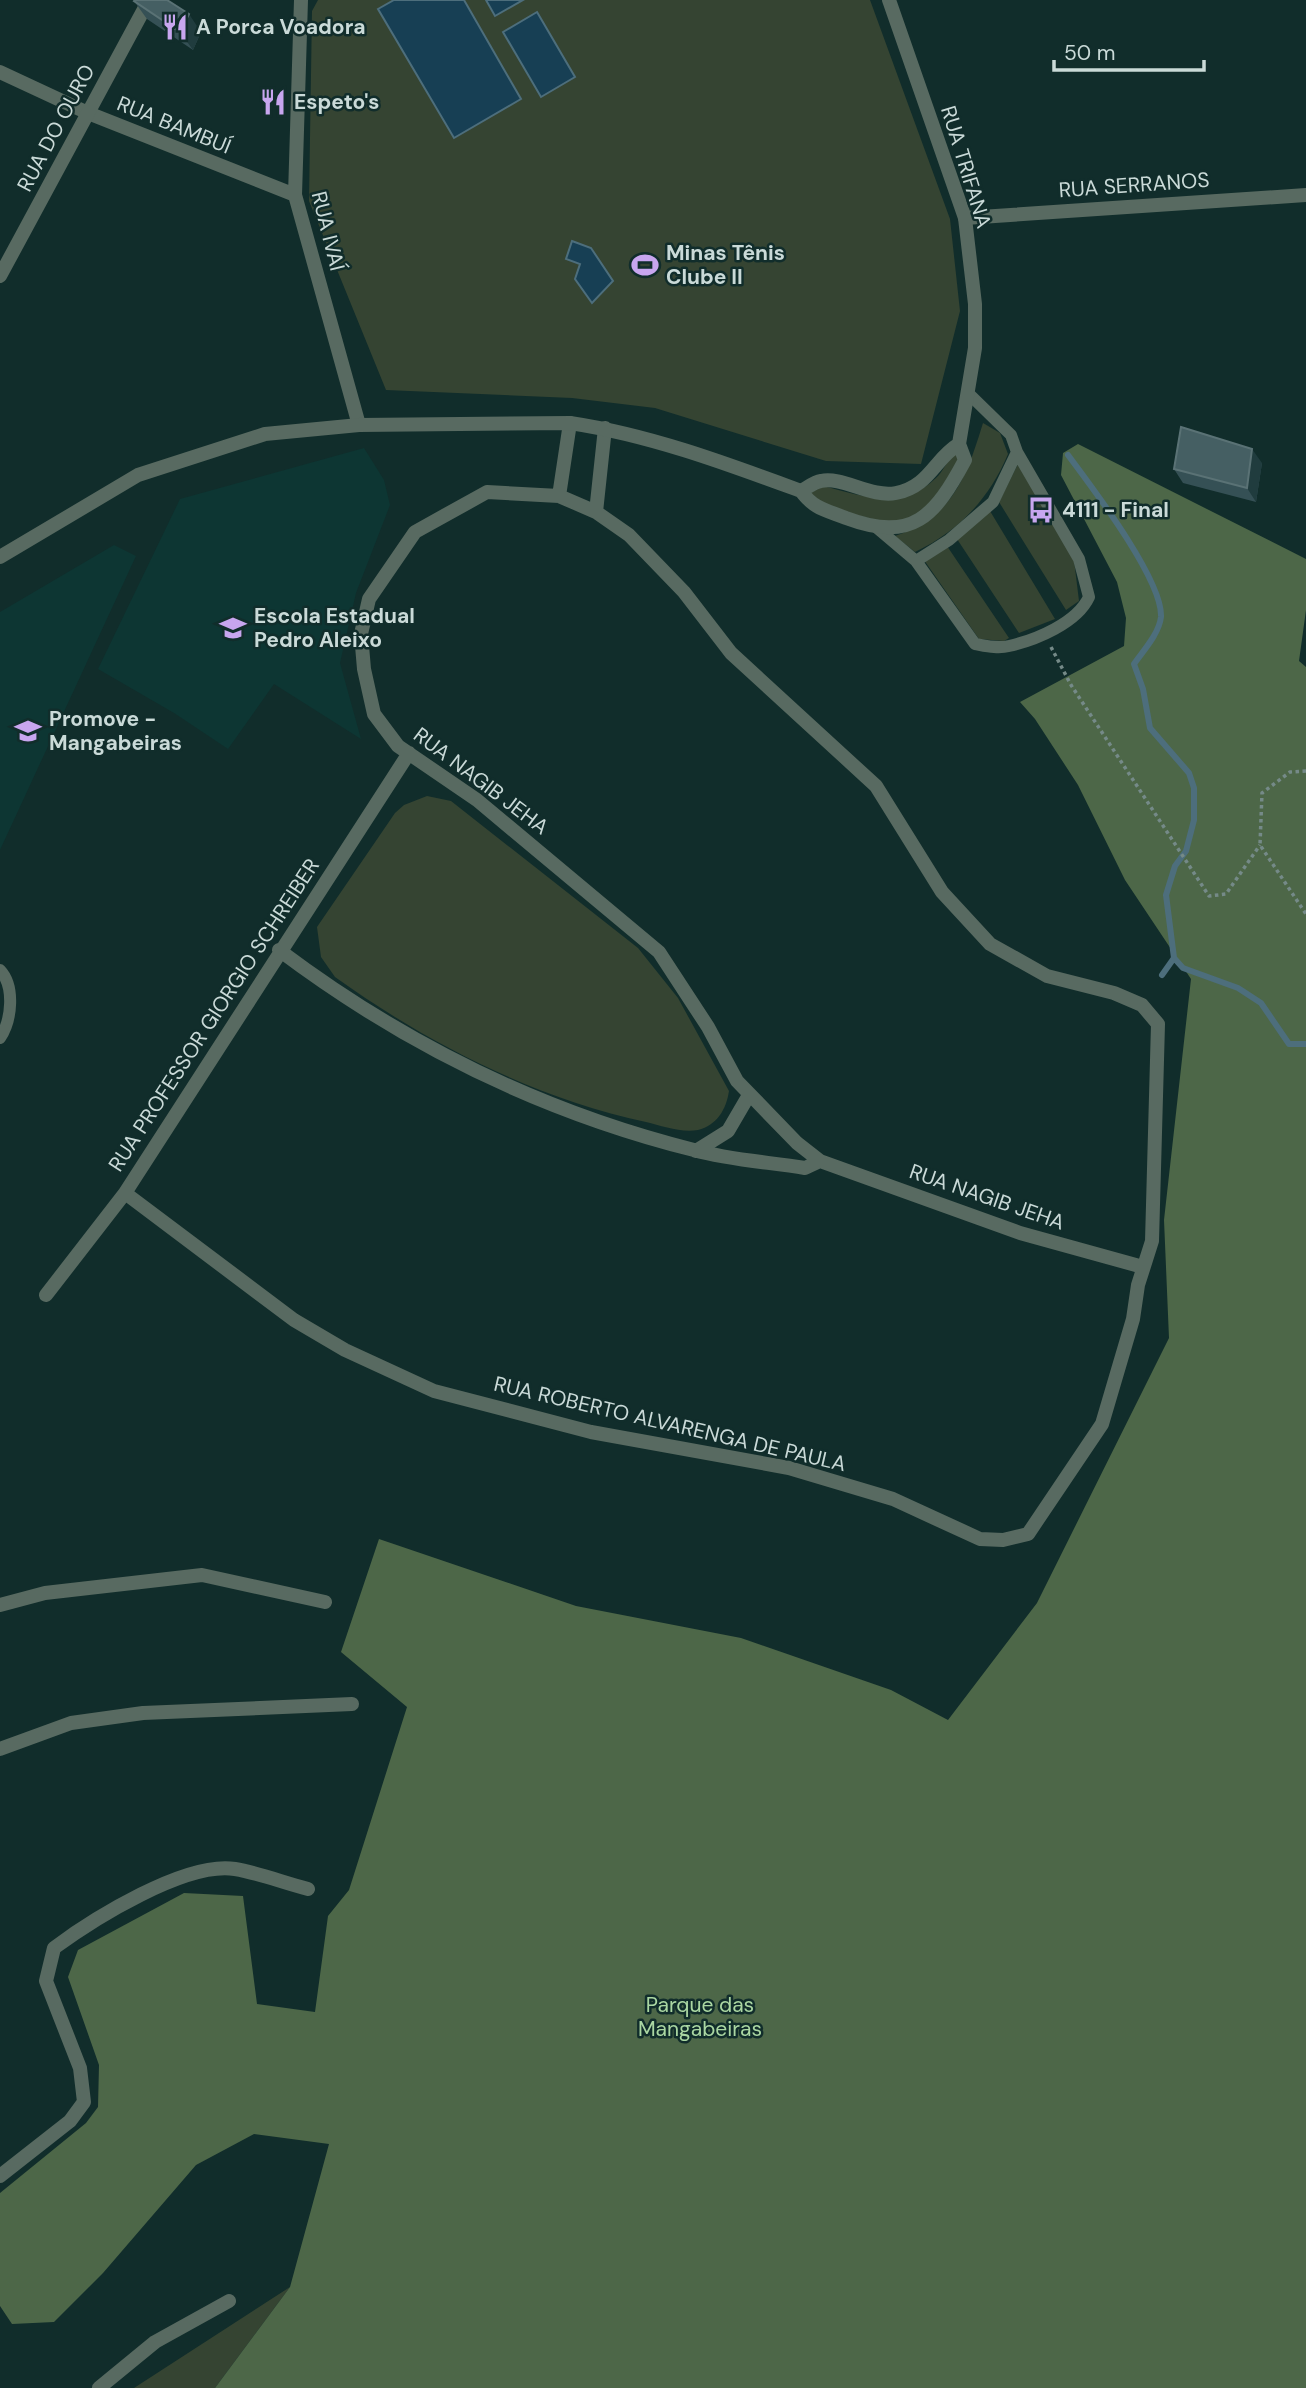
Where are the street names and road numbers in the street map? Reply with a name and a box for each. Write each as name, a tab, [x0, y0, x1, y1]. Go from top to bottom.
street label: RUA DO OURO	[11, 60, 101, 196]
street label: RUA BAMBUÍ	[113, 89, 235, 161]
street label: RUA TRIFANA	[934, 102, 998, 232]
street label: RUA SERRANOS	[1058, 166, 1210, 204]
street label: RUA IVAÍ	[305, 188, 351, 274]
street label: RUA NAGIB JEHA	[408, 721, 554, 841]
street label: RUA PROFESSOR GIORGIO SCHREIBER	[102, 853, 326, 1177]
street label: RUA NAGIB JEHA	[906, 1157, 1068, 1237]
street label: RUA ROBERTO ALVARENGA DE PAULA	[491, 1370, 849, 1478]

